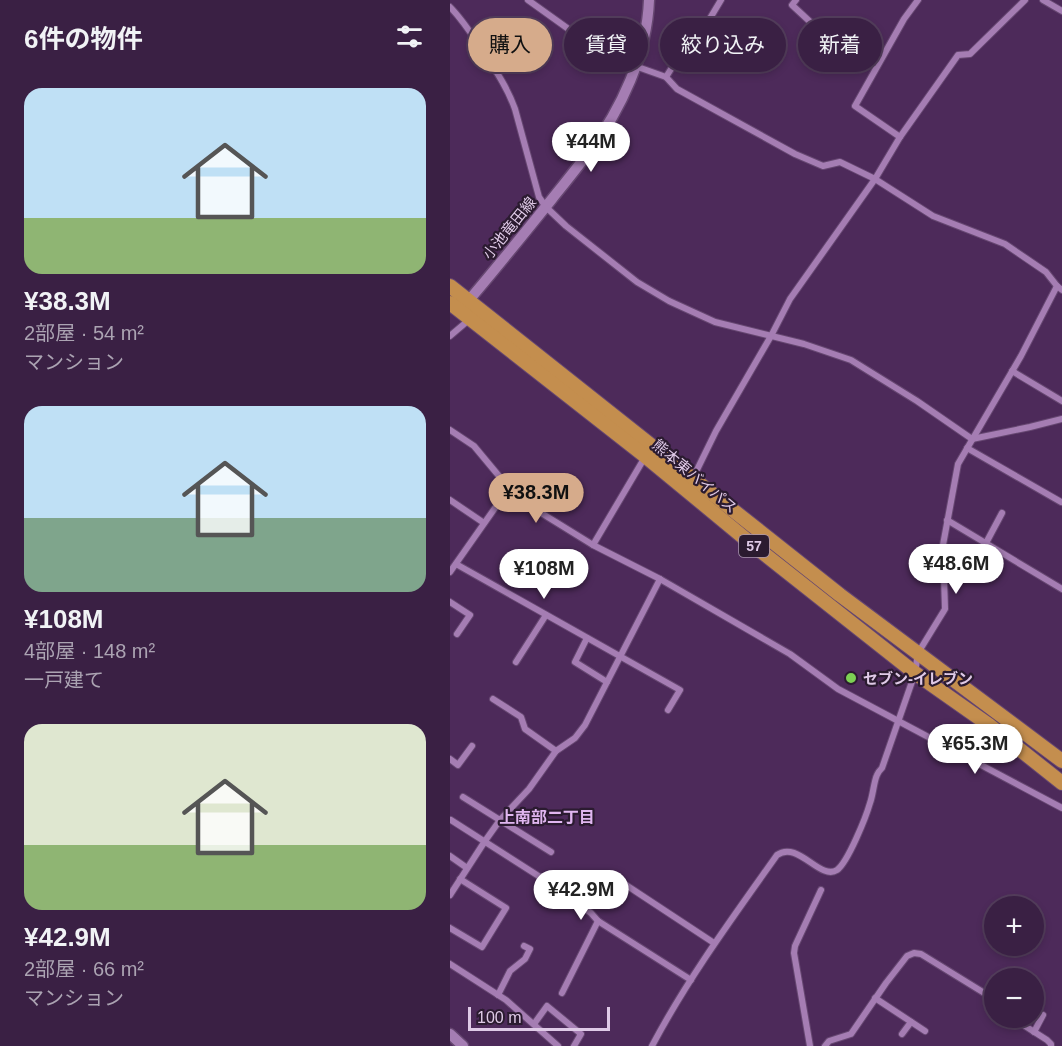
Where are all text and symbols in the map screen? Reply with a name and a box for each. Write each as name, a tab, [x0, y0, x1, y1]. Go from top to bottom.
chip: 購入	[468, 18, 552, 72]
chip: 賃貸	[564, 18, 648, 72]
chip: 絞り込み	[660, 18, 786, 72]
chip: 新着	[798, 18, 882, 72]
icon: filters	[393, 20, 426, 53]
text: 6件の物件	[24, 24, 142, 54]
pin: ¥44M	[555, 122, 627, 173]
icon: home	[171, 127, 279, 235]
text: ¥44M	[566, 130, 616, 152]
street label: 小池竜田線	[479, 194, 539, 262]
text: ¥38.3M	[24, 286, 111, 316]
text: 2部屋 · 54 m²	[24, 322, 144, 344]
text: マンション	[24, 351, 124, 373]
street label: 熊本東バイパス	[649, 436, 741, 516]
icon: home	[171, 445, 279, 553]
pin: ¥38.3M	[487, 473, 585, 524]
text: ¥38.3M	[503, 481, 569, 503]
road number: 57	[739, 535, 769, 557]
pin: ¥48.6M	[907, 544, 1005, 595]
pin: ¥108M	[502, 549, 586, 600]
text: ¥48.6M	[923, 552, 989, 574]
text: ¥108M	[513, 557, 575, 579]
text: ¥108M	[24, 604, 104, 634]
text: 4部屋 · 148 m²	[24, 640, 155, 662]
text: 一戸建て	[24, 669, 104, 691]
place label: セブン-イレブン	[863, 670, 973, 687]
marker: セブン-イレブン	[844, 671, 858, 685]
pin: ¥65.3M	[926, 724, 1024, 775]
text: ¥65.3M	[942, 732, 1008, 754]
icon: home	[171, 763, 279, 871]
district label: 上南部二丁目	[499, 809, 595, 826]
pin: ¥42.9M	[532, 870, 630, 921]
text: ¥42.9M	[548, 878, 614, 900]
map controls	[984, 896, 1044, 1028]
button: +	[984, 896, 1044, 956]
text: ¥42.9M	[24, 922, 111, 952]
text: 2部屋 · 66 m²	[24, 958, 144, 980]
button: −	[984, 968, 1044, 1028]
text: マンション	[24, 987, 124, 1009]
scale bar	[468, 1004, 610, 1032]
text: 100 m	[477, 1009, 521, 1026]

